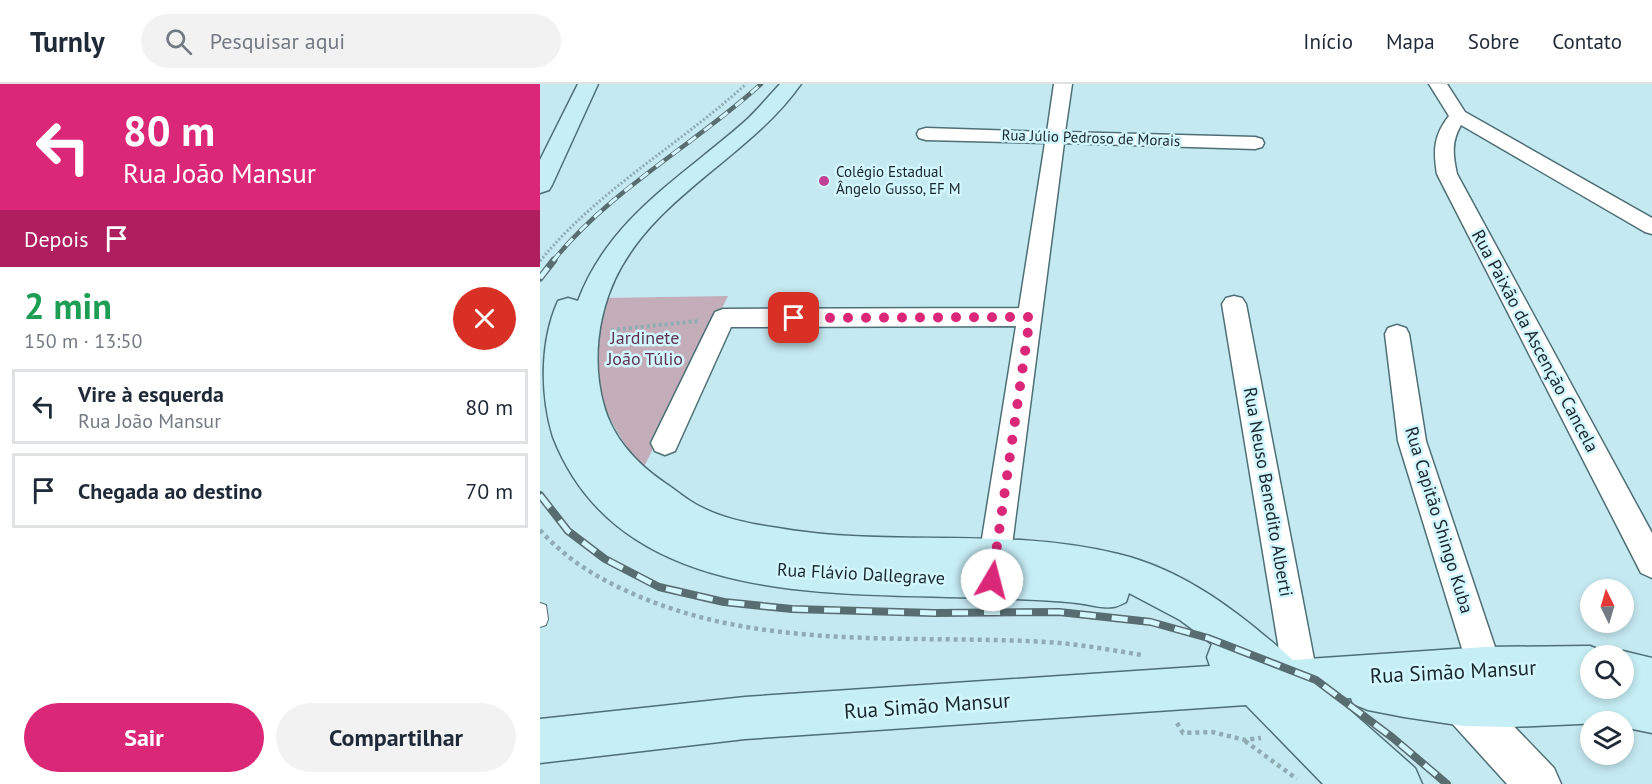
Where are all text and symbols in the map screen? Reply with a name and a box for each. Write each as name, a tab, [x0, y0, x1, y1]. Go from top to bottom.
search box	[141, 14, 561, 68]
text: Turnly	[30, 23, 105, 60]
icon: search	[162, 25, 195, 58]
text: Pesquisar aqui	[210, 27, 345, 55]
text: Início	[1303, 28, 1353, 55]
text: Mapa	[1386, 28, 1435, 55]
text: Sobre	[1468, 28, 1519, 55]
text: Contato	[1552, 28, 1622, 55]
text: 80 m	[123, 103, 215, 158]
icon: left	[24, 108, 102, 186]
street label: Rua Júlio Pedroso de Morais	[1001, 125, 1181, 150]
text: Rua João Mansur	[123, 156, 316, 190]
place label: Colégio Estadual Ângelo Gusso, EF M	[836, 162, 961, 198]
marker: Colégio Estadual Ângelo Gusso, EF M	[817, 174, 831, 188]
icon: arrive	[100, 222, 133, 255]
text: Depois	[24, 225, 88, 253]
street label: Rua Paixão da Ascenção Cancela	[1467, 226, 1604, 456]
text: 2 min	[24, 282, 112, 329]
button: close	[453, 287, 516, 350]
pin	[768, 292, 819, 343]
icon: arrive	[777, 301, 810, 334]
park label: Jardinete João Túlio	[606, 326, 683, 370]
text: 150 m · 13:50	[24, 328, 142, 354]
text: Vire à esquerda	[78, 380, 224, 408]
street label: Rua Neuso Benedito Alberti	[1239, 385, 1298, 598]
icon: left	[27, 390, 60, 423]
text: 80 m	[465, 393, 513, 421]
text: Rua João Mansur	[78, 408, 221, 434]
street label: Rua Capitão Shingo Kuba	[1400, 424, 1479, 616]
icon: arrive	[27, 474, 60, 507]
text: Chegada ao destino	[78, 477, 262, 505]
text: 70 m	[465, 477, 513, 505]
position arrow	[960, 548, 1024, 612]
street label: Rua Flávio Dallegrave	[777, 558, 945, 589]
north arrow	[1580, 579, 1634, 633]
map controls	[1580, 579, 1634, 765]
button: search	[1580, 645, 1634, 699]
street label: Rua Simão Mansur	[1369, 654, 1537, 689]
street label: Rua Simão Mansur	[843, 686, 1011, 725]
button: Sair	[24, 703, 264, 772]
button: Compartilhar	[276, 703, 516, 772]
button: layers	[1580, 711, 1634, 765]

